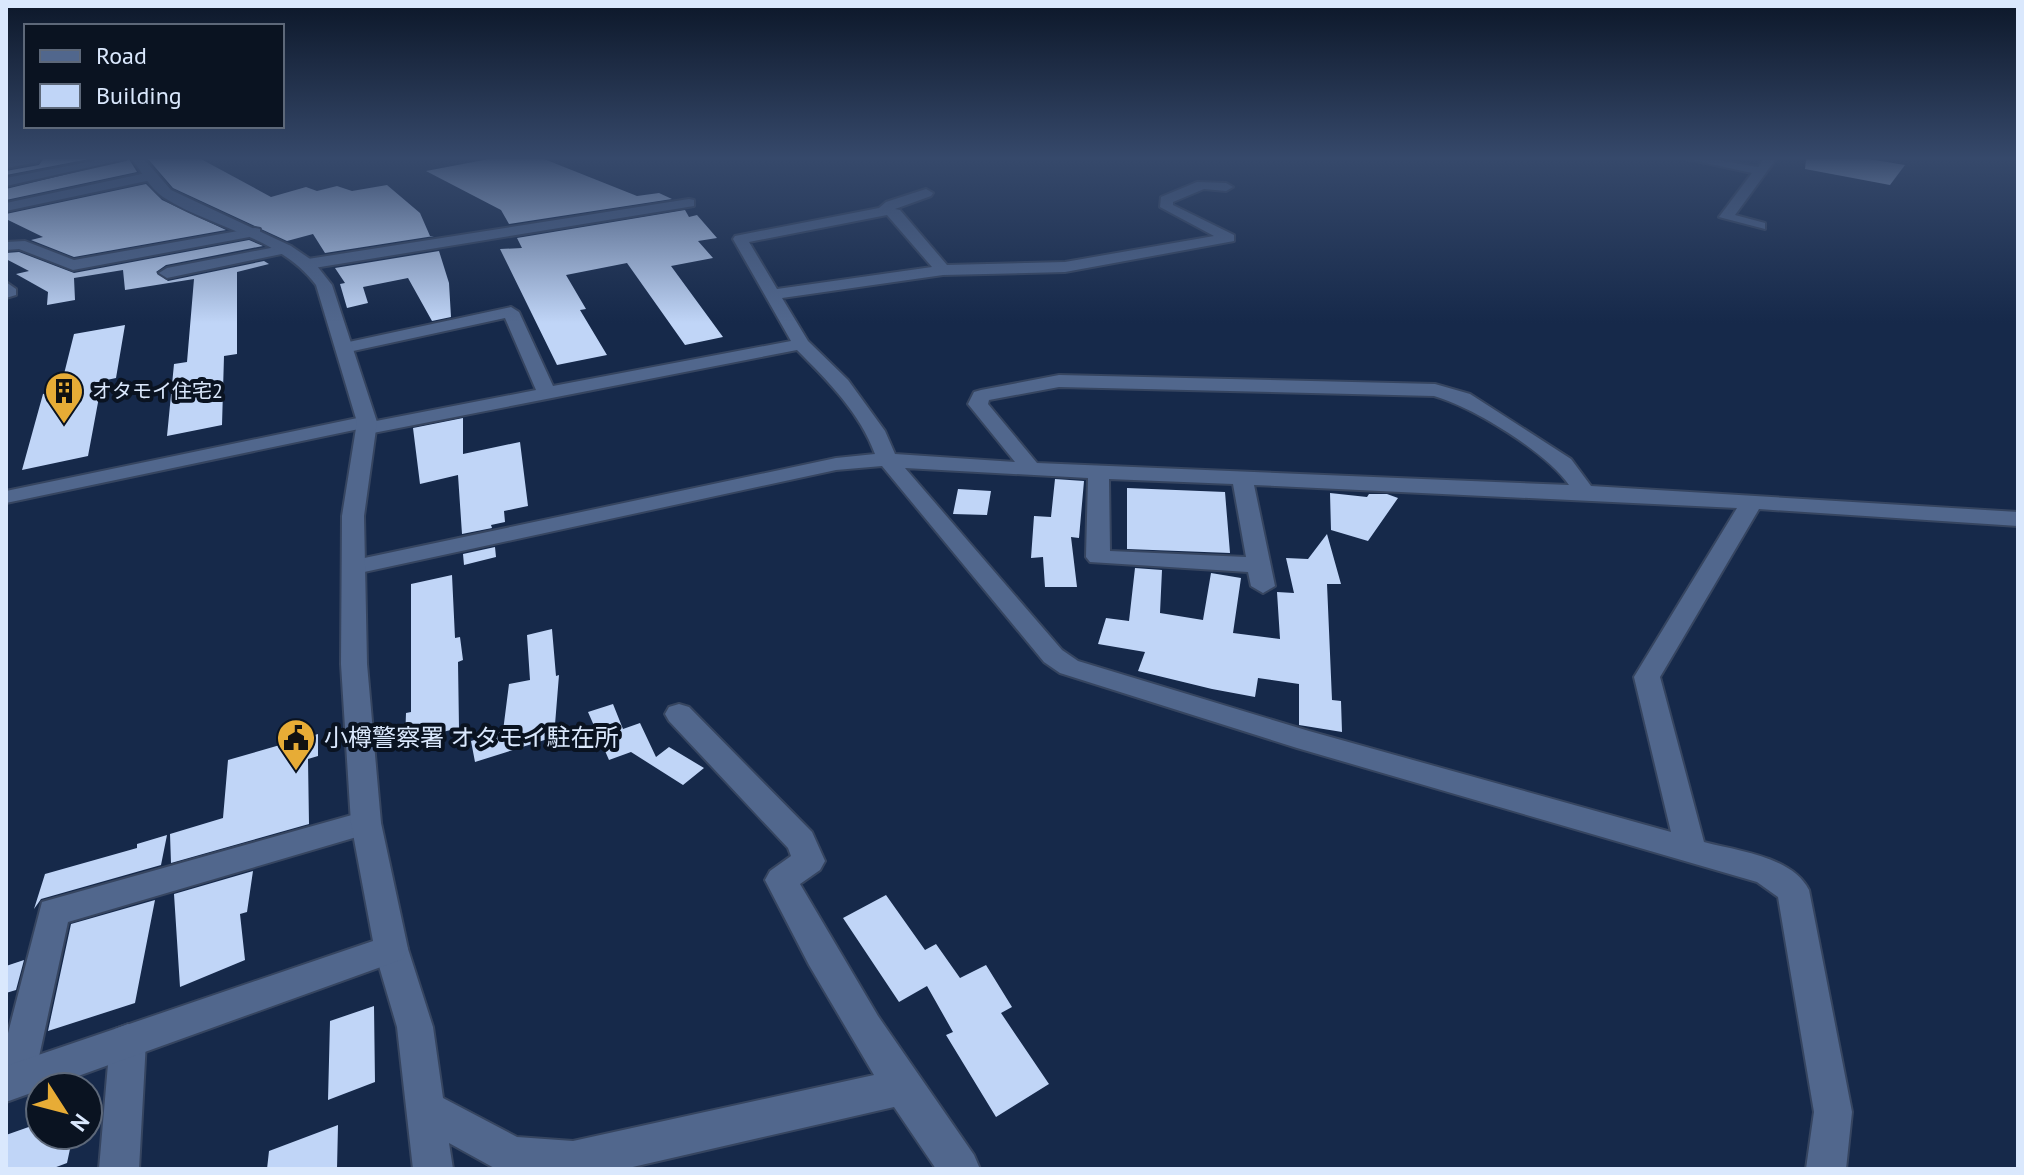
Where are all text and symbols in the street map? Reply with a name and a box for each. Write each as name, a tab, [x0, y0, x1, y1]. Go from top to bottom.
legend	[24, 24, 284, 128]
text: Road	[96, 40, 147, 71]
text: Building	[96, 80, 182, 111]
building icon: オタモイ住宅2	[43, 370, 85, 425]
place label: オタモイ住宅2	[92, 378, 223, 404]
public building icon: 小樽警察署 オタモイ駐在所	[275, 717, 317, 772]
place label: 小樽警察署 オタモイ駐在所	[324, 722, 618, 753]
north arrow	[24, 1071, 104, 1151]
text: N	[65, 1109, 96, 1137]

